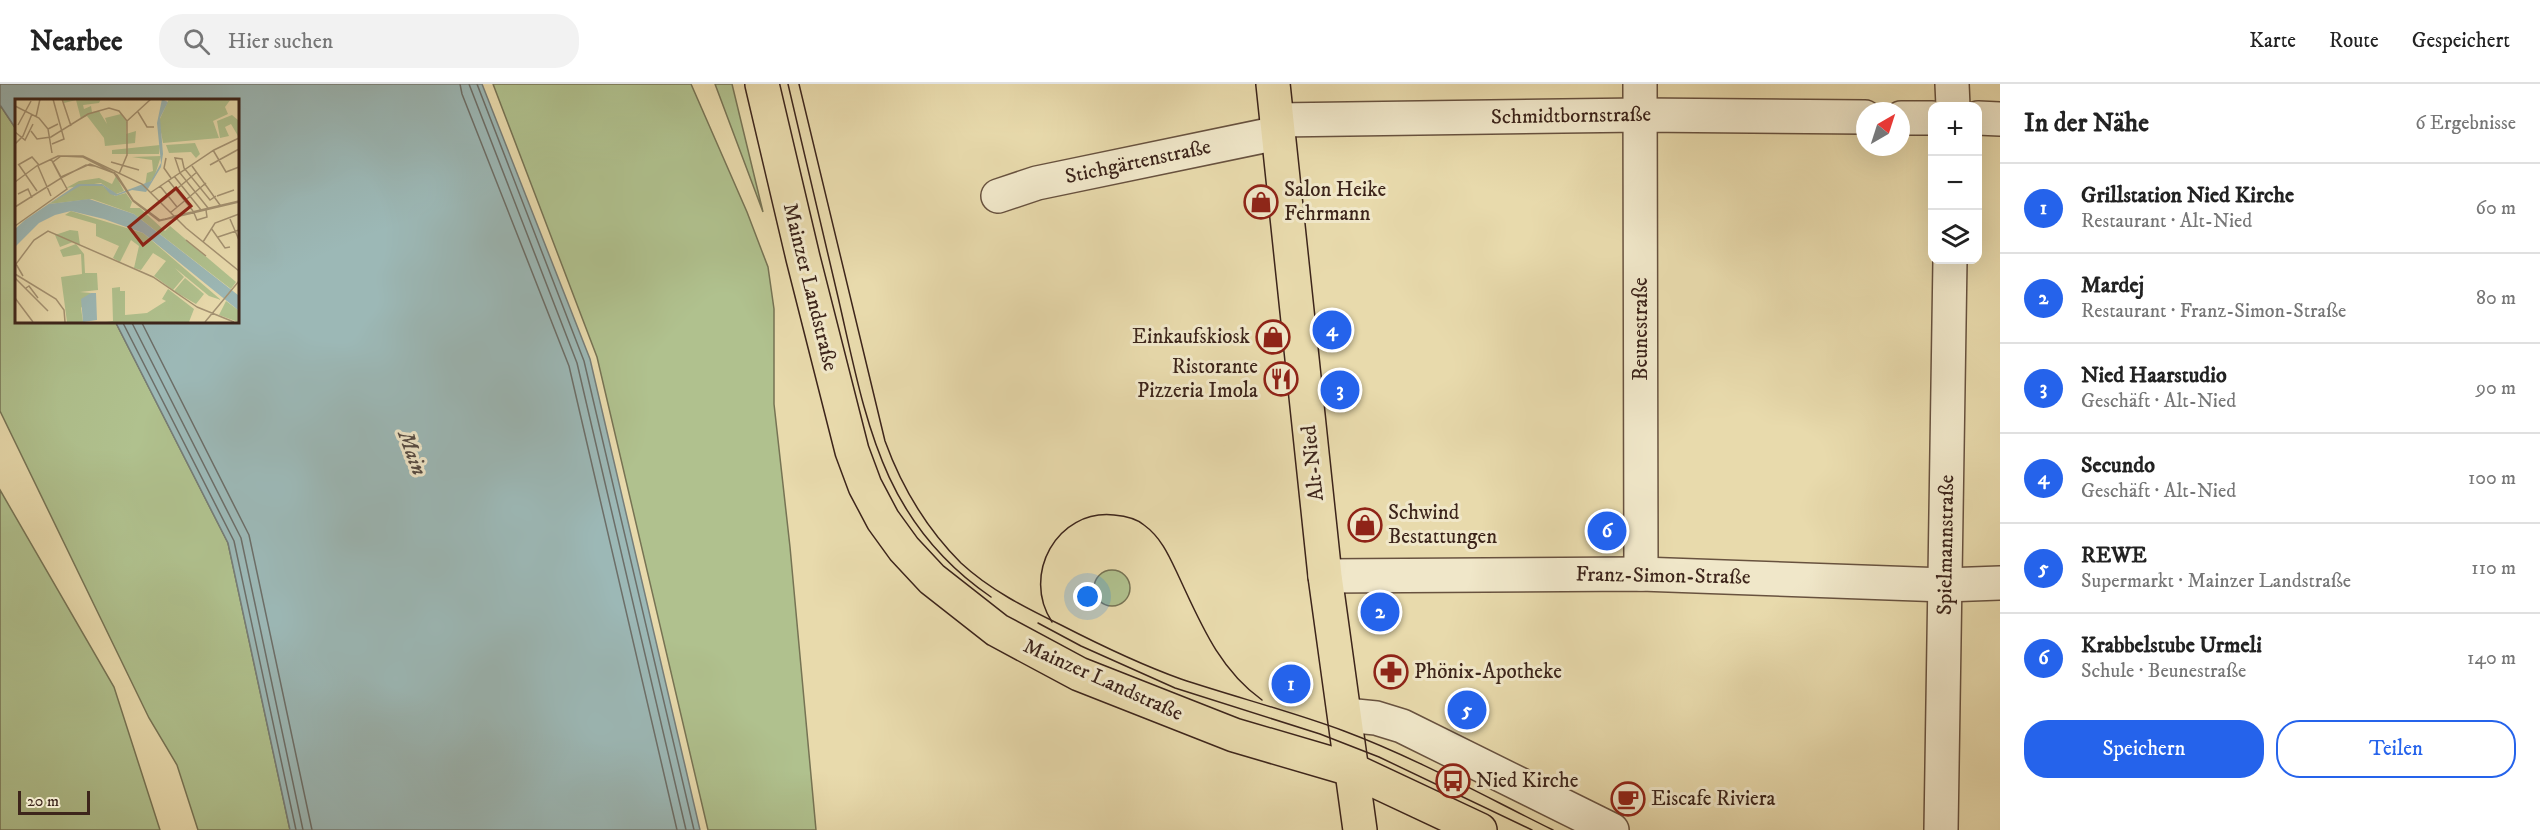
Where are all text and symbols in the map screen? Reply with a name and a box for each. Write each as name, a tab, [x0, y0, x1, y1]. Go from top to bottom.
search box	[159, 14, 579, 68]
text: Nearbee	[30, 24, 123, 59]
icon: search	[180, 25, 213, 58]
text: Hier suchen	[228, 28, 333, 55]
text: Karte	[2249, 28, 2296, 54]
text: Route	[2329, 28, 2379, 54]
text: Gespeichert	[2412, 28, 2510, 54]
inset map	[15, 99, 238, 322]
street label: Schmidtbornstraße	[1491, 102, 1652, 130]
north arrow	[1856, 102, 1910, 156]
map controls	[1928, 102, 1982, 264]
button: +	[1928, 102, 1982, 156]
text: In der Nähe	[2024, 107, 2149, 140]
text: 6 Ergebnisse	[2415, 111, 2516, 136]
street label: Stichgärtenstraße	[1063, 134, 1214, 190]
button: −	[1928, 156, 1982, 210]
place label: Salon Heike Fehrmann	[1284, 177, 1387, 227]
text: Grillstation Nied Kirche	[2081, 182, 2294, 209]
shop icon: Salon Heike Fehrmann	[1243, 184, 1279, 220]
text: 1	[2040, 196, 2047, 221]
text: 60 m	[2476, 196, 2516, 221]
street label: Mainzer Landstraße	[777, 200, 843, 374]
text: Restaurant · Alt-Nied	[2081, 209, 2252, 234]
button: layers	[1928, 210, 1982, 264]
text: Mardej	[2081, 272, 2144, 299]
street label: Beunestraße	[1628, 277, 1654, 381]
text: 2	[2039, 286, 2048, 311]
text: 80 m	[2476, 286, 2516, 311]
text: Restaurant · Franz-Simon-Straße	[2081, 299, 2346, 324]
pin: 4	[1312, 308, 1352, 352]
shop icon: Einkaufskiosk	[1255, 319, 1291, 355]
place label: Einkaufskiosk	[1132, 324, 1251, 350]
place label: Ristorante Pizzeria Imola	[1137, 354, 1258, 404]
restaurant icon: Ristorante Pizzeria Imola	[1263, 361, 1299, 397]
text: Nied Haarstudio	[2081, 362, 2227, 389]
pin: 3	[1320, 368, 1360, 412]
text: 3	[2040, 376, 2047, 401]
text: 90 m	[2476, 376, 2516, 401]
text: Geschäft · Alt-Nied	[2081, 389, 2236, 414]
street label: Alt-Nied	[1296, 423, 1330, 502]
water label: Main	[391, 425, 433, 479]
text: Secundo	[2081, 452, 2155, 479]
text: 4	[2038, 466, 2049, 491]
text: 100 m	[2468, 466, 2516, 491]
street label: Spielmannstraße	[1932, 474, 1960, 615]
text: Geschäft · Alt-Nied	[2081, 479, 2236, 504]
place label: Schwind Bestattungen	[1388, 500, 1497, 550]
shop icon: Schwind Bestattungen	[1347, 507, 1383, 543]
pin: 6	[1588, 508, 1626, 554]
text: REWE	[2081, 542, 2147, 569]
text: 5	[2039, 556, 2048, 581]
text: 110 m	[2471, 556, 2516, 581]
street label: Franz-Simon-Straße	[1575, 561, 1751, 591]
text: Supermarkt · Mainzer Landstraße	[2081, 569, 2351, 594]
your location	[1073, 582, 1102, 611]
pin: 2	[1360, 590, 1400, 634]
text: Krabbelstube Urmeli	[2081, 632, 2262, 659]
street label: Mainzer Landstraße	[1019, 633, 1187, 727]
text: 6	[2038, 646, 2049, 671]
text: 140 m	[2467, 646, 2516, 671]
pharmacy icon: Phönix-Apotheke	[1373, 654, 1409, 690]
place label: Phönix-Apotheke	[1414, 659, 1562, 685]
text: Schule · Beunestraße	[2081, 659, 2246, 684]
pin: 1	[1272, 662, 1310, 706]
pin: 5	[1448, 688, 1486, 732]
button: Speichern	[2024, 720, 2264, 778]
button: Teilen	[2276, 720, 2516, 778]
bus stop icon: Nied Kirche	[1435, 763, 1471, 799]
place label: Nied Kirche	[1476, 768, 1579, 794]
cafe icon: Eiscafe Riviera	[1610, 781, 1646, 817]
place label: Eiscafe Riviera	[1651, 786, 1776, 812]
scale bar	[18, 788, 90, 816]
text: 20 m	[27, 791, 59, 811]

